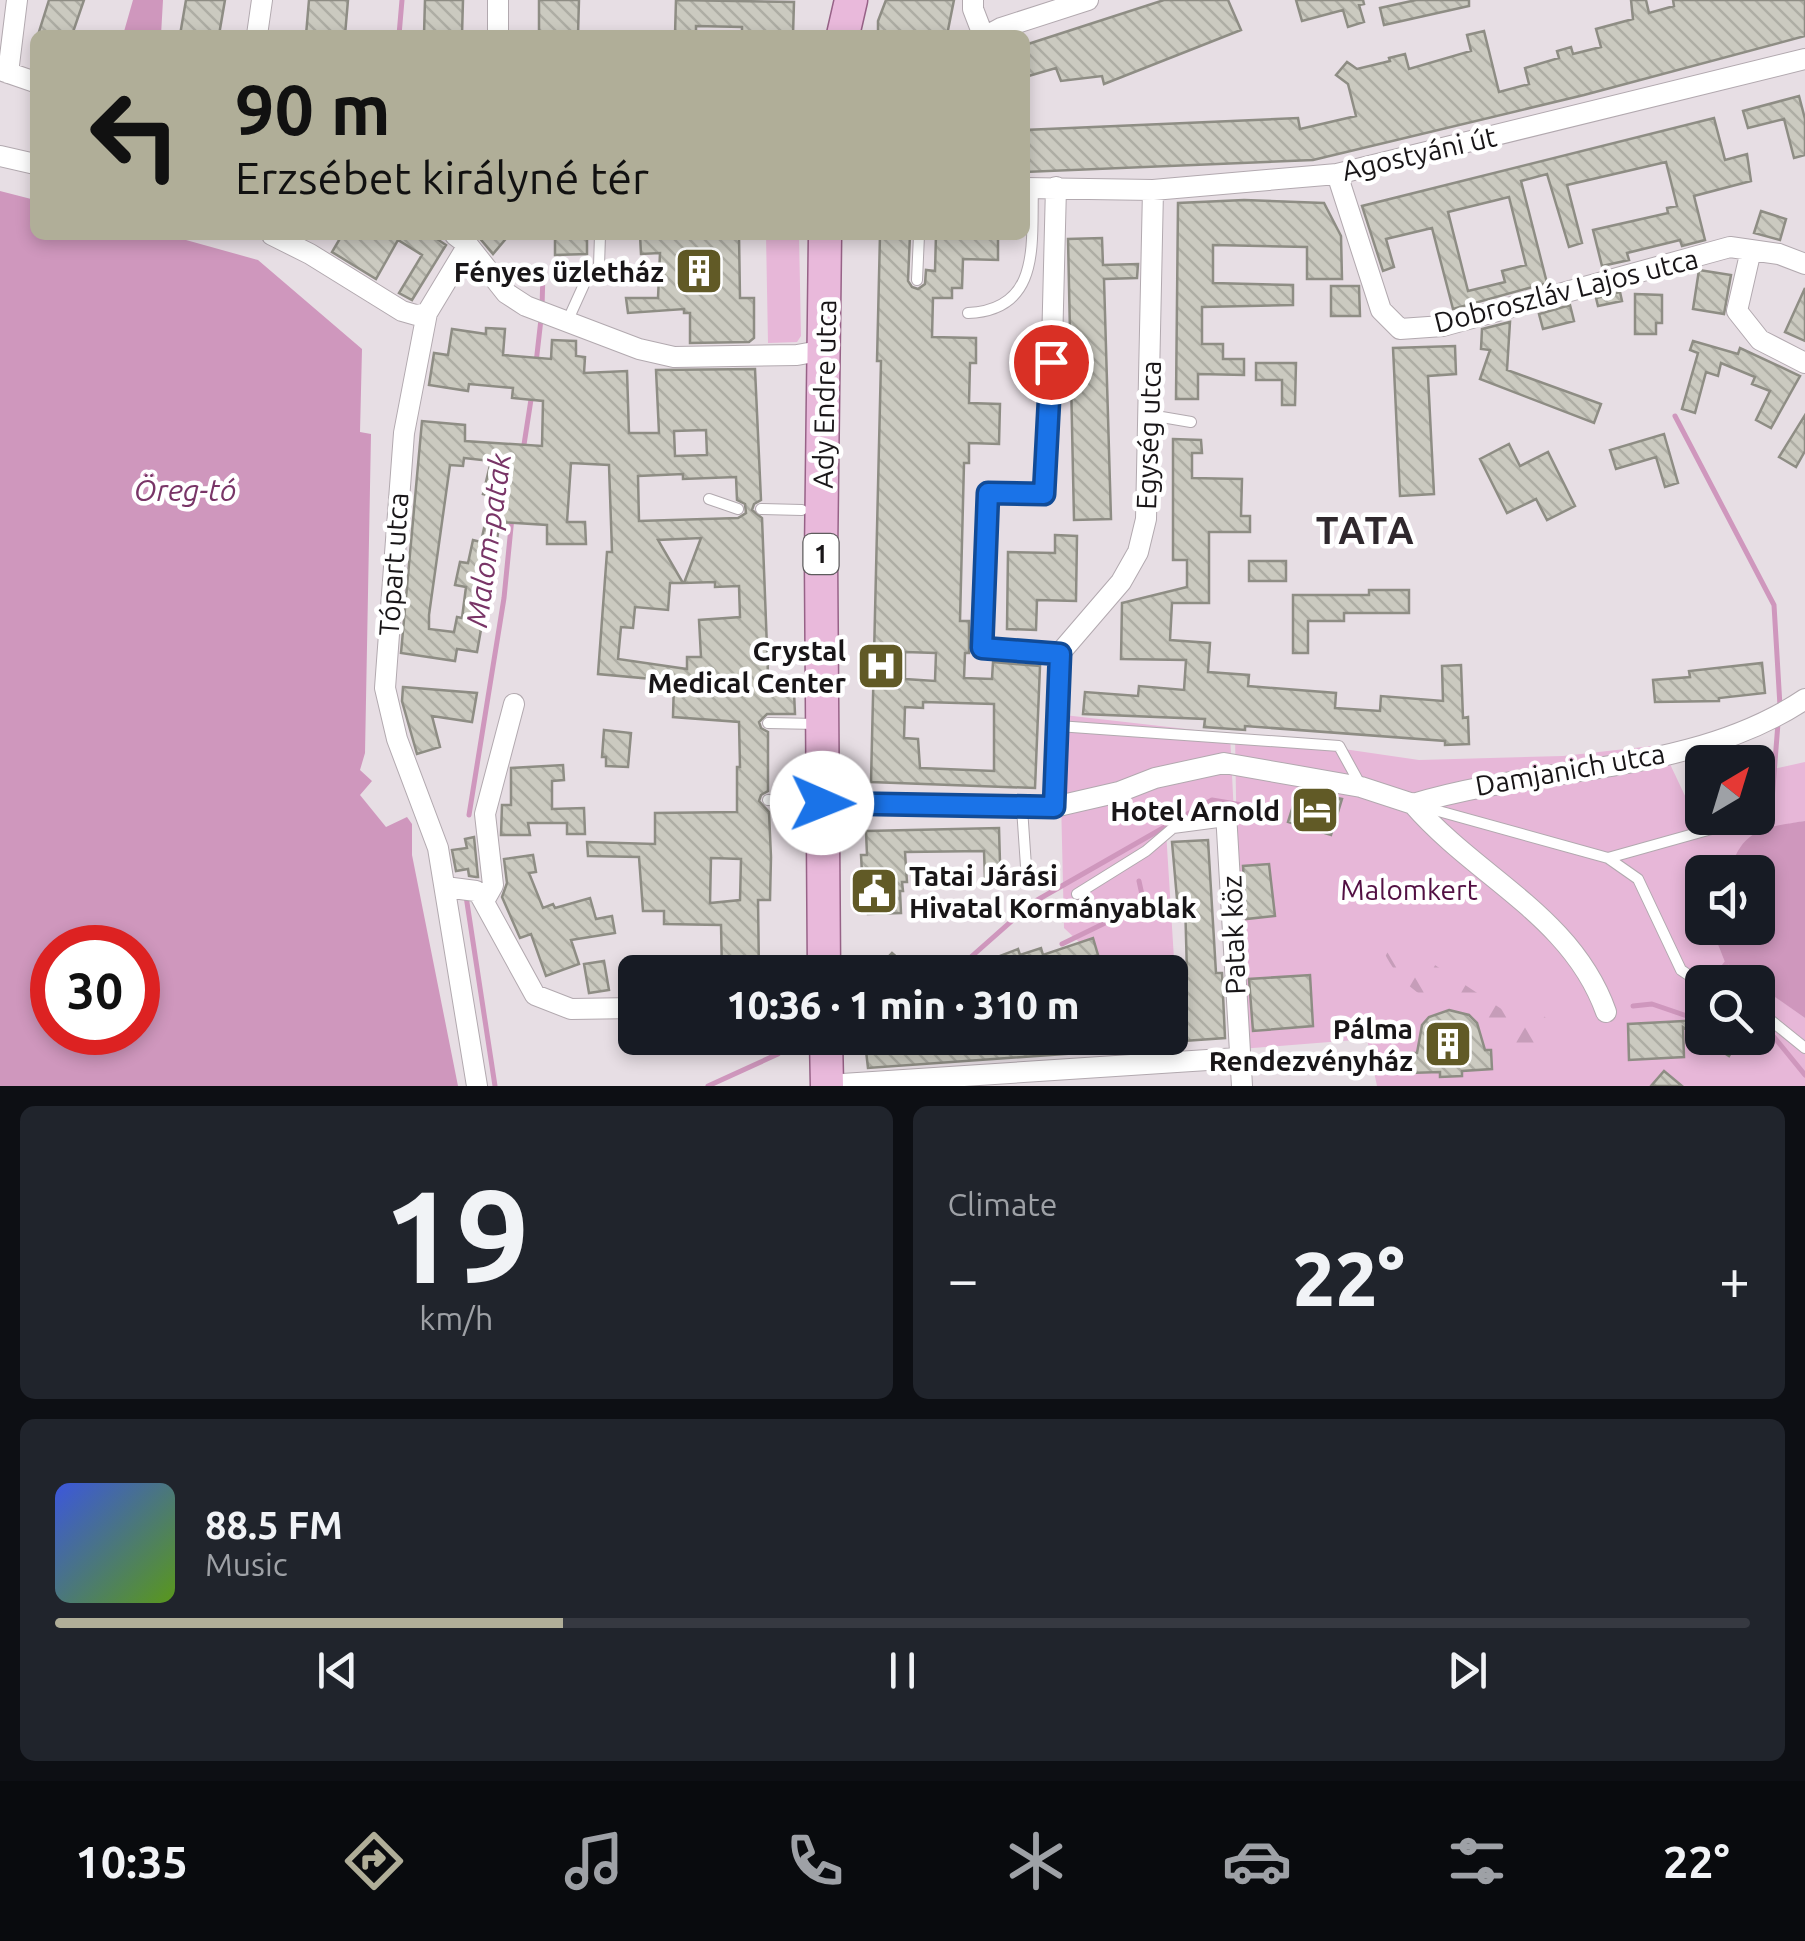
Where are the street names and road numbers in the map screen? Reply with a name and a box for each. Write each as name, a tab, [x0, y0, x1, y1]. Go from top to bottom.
street label: Agostyáni út	[1339, 120, 1499, 186]
street label: Dobroszláv Lajos utca	[1431, 242, 1701, 338]
street label: Ady Endre utca	[807, 299, 841, 489]
street label: Egység utca	[1130, 360, 1166, 510]
street label: Tópart utca	[373, 491, 413, 637]
road number: 1	[804, 534, 838, 574]
street label: Damjanich utca	[1473, 737, 1667, 801]
street label: Patak köz	[1215, 875, 1251, 995]

